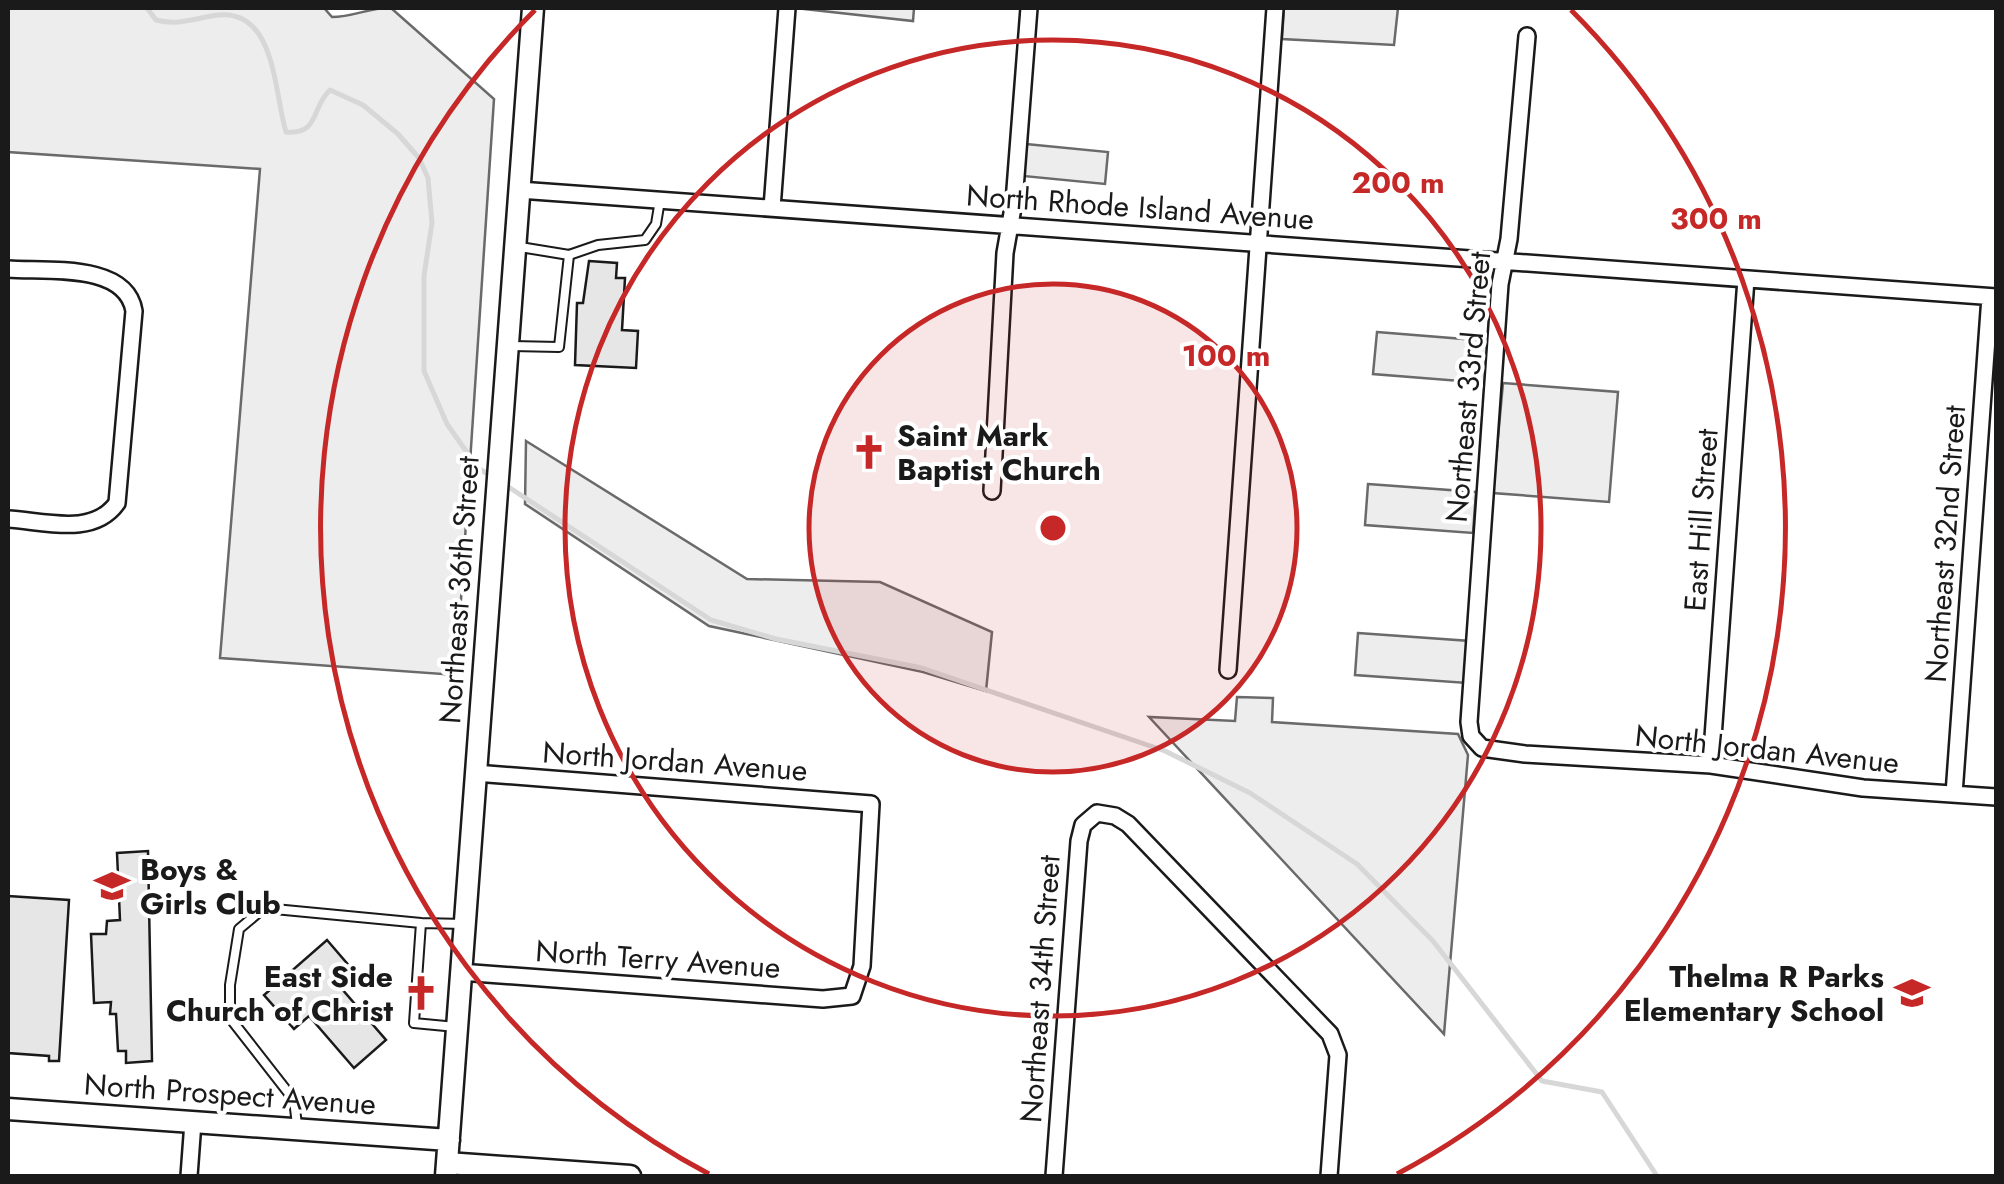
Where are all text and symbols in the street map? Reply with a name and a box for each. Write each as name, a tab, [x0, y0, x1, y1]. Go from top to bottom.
text: 200 m	[1352, 161, 1445, 204]
street label: North Rhode Island Avenue	[965, 173, 1315, 241]
text: 300 m	[1670, 197, 1762, 240]
street label: Northeast 33rd Street	[1435, 249, 1501, 524]
text: 100 m	[1182, 334, 1270, 377]
street label: Northeast 32nd Street	[1914, 403, 1976, 684]
place label: Saint Mark Baptist Church	[897, 414, 1101, 491]
street label: East Hill Street	[1673, 427, 1729, 613]
church icon: Saint Mark Baptist Church	[850, 433, 888, 471]
street label: Northeast 36th Street	[428, 454, 490, 725]
centre of rings	[1035, 510, 1071, 546]
street label: North Jordan Avenue	[1633, 714, 1901, 784]
street label: North Jordan Avenue	[541, 730, 809, 792]
place label: Boys & Girls Club	[140, 848, 281, 925]
street label: Northeast 34th Street	[1009, 853, 1071, 1124]
school or university icon: Boys & Girls Club	[93, 867, 131, 905]
street label: North Terry Avenue	[534, 929, 782, 989]
place label: East Side Church of Christ	[166, 955, 393, 1032]
place label: Thelma R Parks Elementary School	[1624, 955, 1884, 1032]
church icon: East Side Church of Christ	[402, 974, 440, 1012]
school or university icon: Thelma R Parks Elementary School	[1893, 974, 1931, 1012]
street label: North Prospect Avenue	[83, 1062, 377, 1126]

